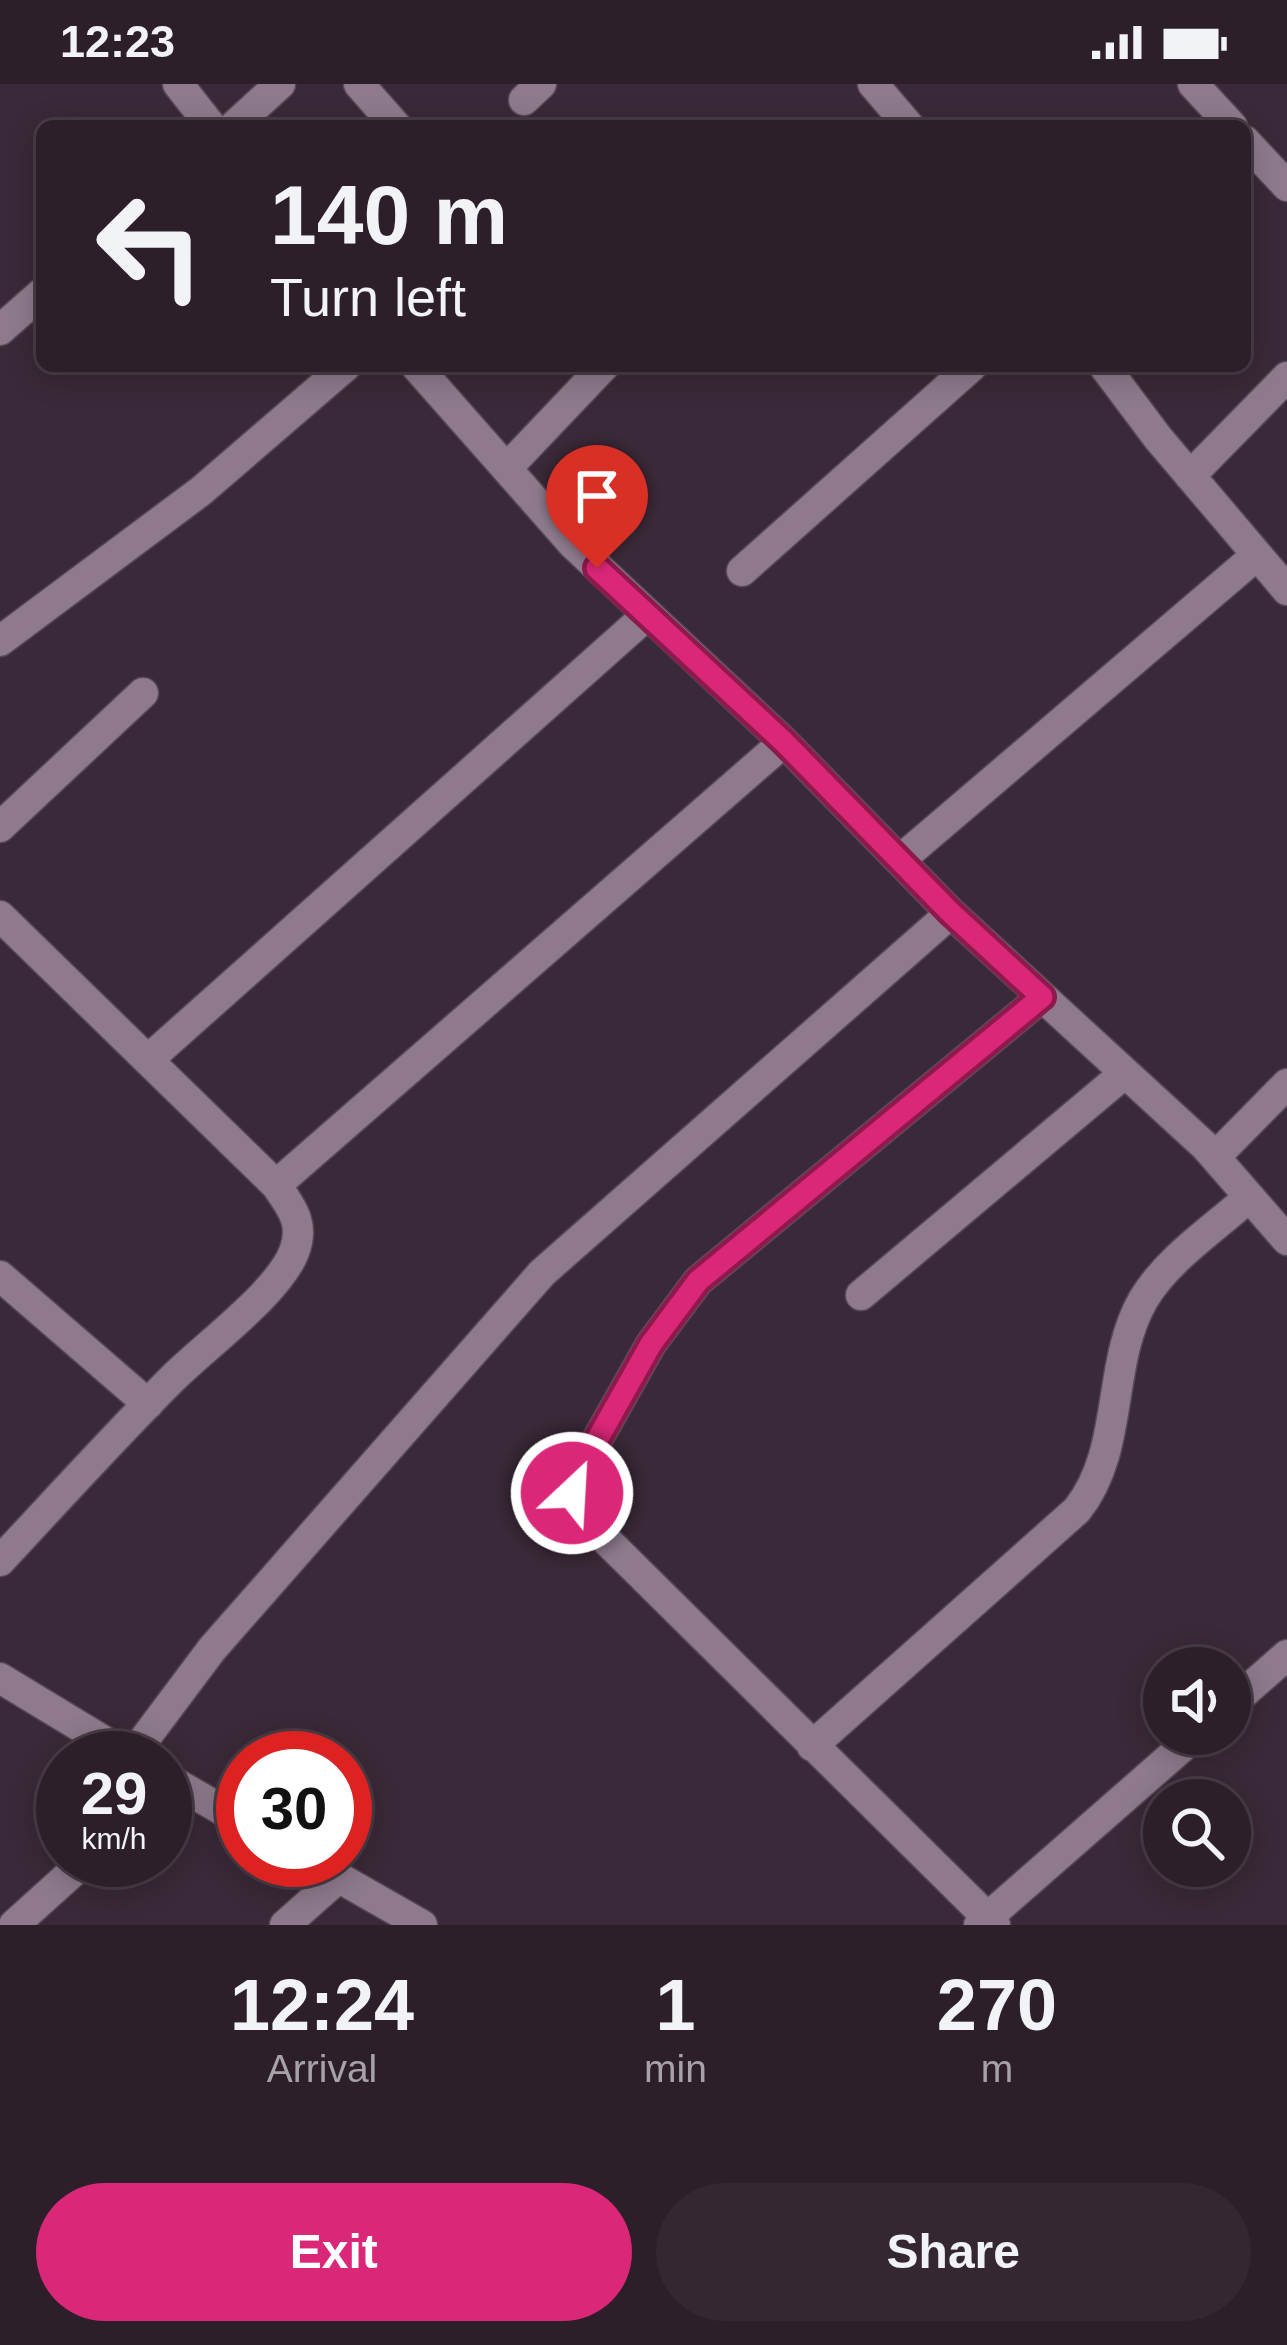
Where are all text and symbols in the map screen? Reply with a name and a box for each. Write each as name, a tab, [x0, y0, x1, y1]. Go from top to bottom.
text: 12:23	[60, 16, 175, 67]
icon: left	[72, 168, 228, 324]
text: 140 m	[270, 168, 508, 262]
text: Turn left	[270, 267, 466, 327]
pin	[546, 445, 648, 568]
icon: arrive	[564, 463, 630, 529]
position arrow	[509, 1430, 635, 1556]
map controls	[1143, 1647, 1251, 1887]
button: sound	[1143, 1647, 1251, 1755]
speed limit sign: 30	[216, 1731, 372, 1887]
text: 29	[81, 1760, 147, 1827]
button: search	[1143, 1779, 1251, 1887]
text: km/h	[81, 1822, 147, 1855]
text: 12:24	[230, 1965, 414, 2045]
text: 1	[655, 1965, 696, 2045]
text: 270	[937, 1965, 1057, 2045]
text: Arrival	[267, 2047, 377, 2090]
text: min	[644, 2047, 707, 2090]
text: m	[981, 2047, 1013, 2090]
button: Exit	[36, 2183, 632, 2321]
button: Share	[656, 2183, 1251, 2321]

